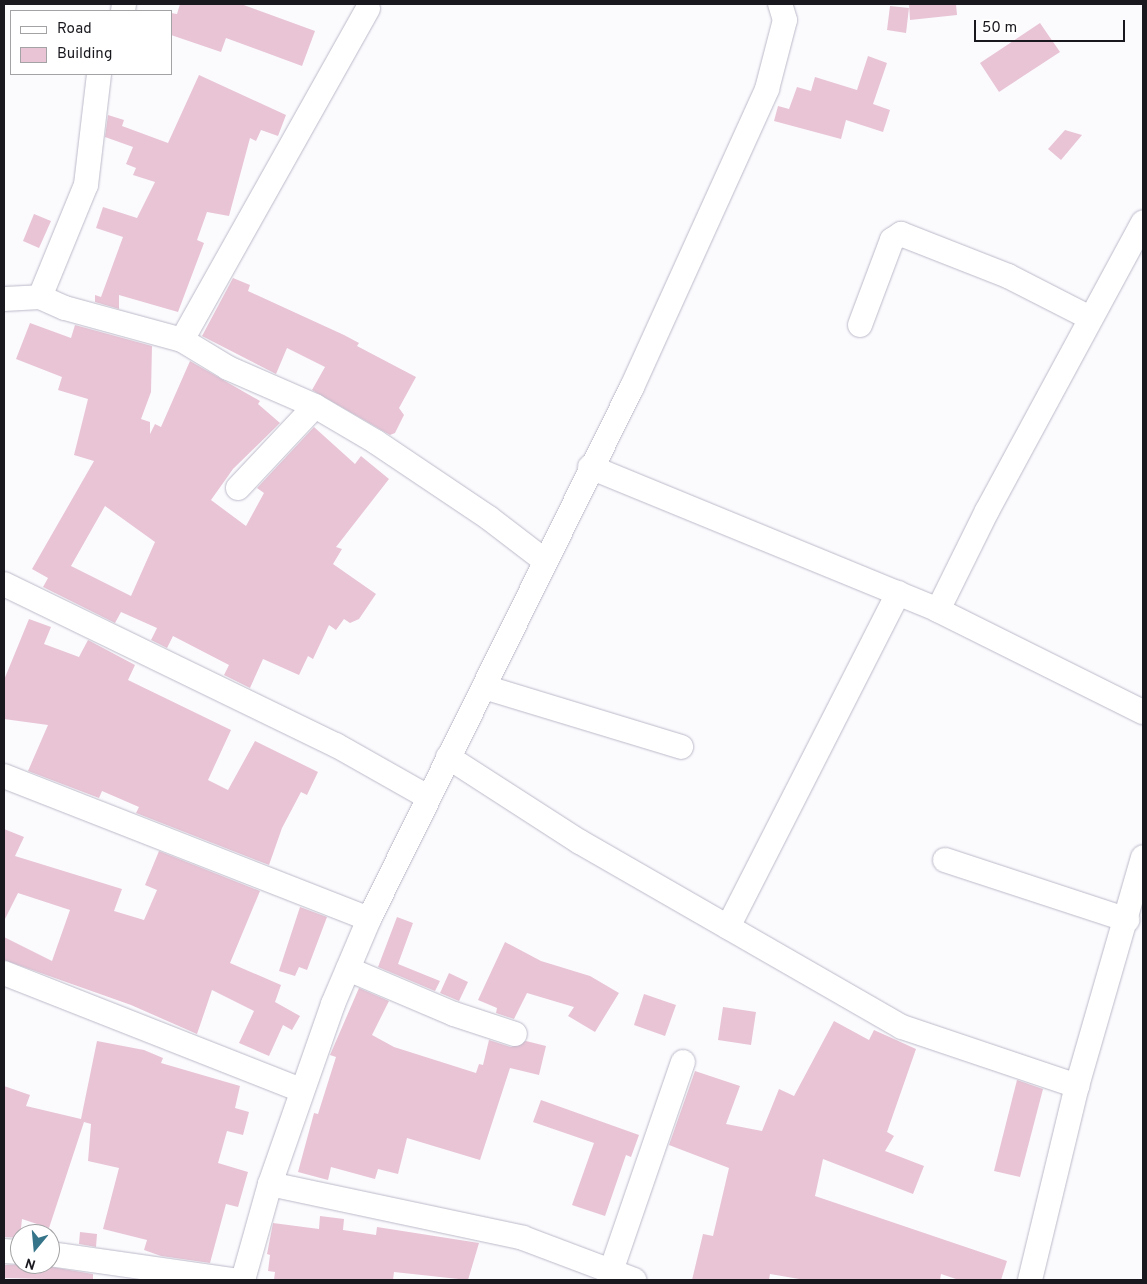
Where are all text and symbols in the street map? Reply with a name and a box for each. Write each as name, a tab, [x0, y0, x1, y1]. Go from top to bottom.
legend	[10, 10, 172, 75]
scale bar	[977, 10, 1128, 42]
text: 50 m	[982, 19, 1017, 38]
text: Road	[57, 20, 92, 39]
text: Building	[57, 45, 112, 64]
north arrow	[10, 1224, 60, 1274]
text: N	[23, 1253, 38, 1272]

